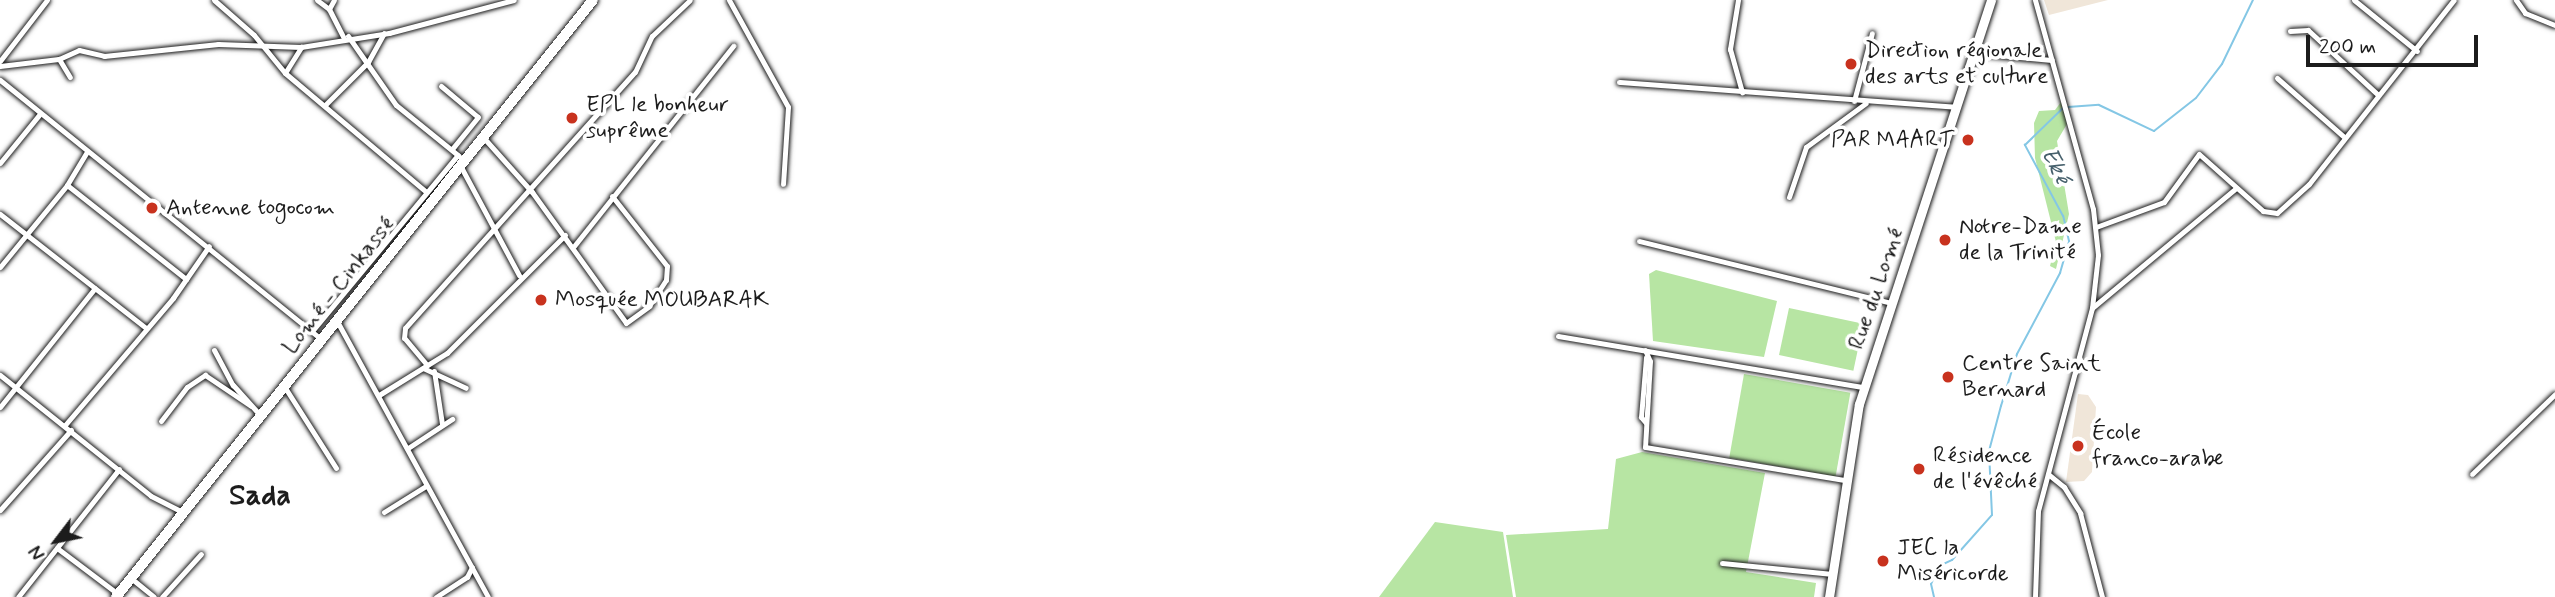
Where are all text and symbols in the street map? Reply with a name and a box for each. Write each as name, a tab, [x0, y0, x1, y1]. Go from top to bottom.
scale bar	[2310, 21, 2482, 65]
text: 200 m	[2319, 33, 2376, 61]
place label: Direction régionale des arts et culture	[1865, 37, 2047, 91]
marker: Direction régionale des arts et culture	[1843, 56, 1859, 72]
place label: EPL le bonheur suprême	[586, 91, 732, 145]
marker: EPL le bonheur suprême	[564, 110, 580, 126]
place label: PAR MAART	[1830, 126, 1954, 154]
marker: PAR MAART	[1960, 132, 1976, 148]
water label: Eké	[2034, 143, 2076, 189]
place label: Antenne togocom	[166, 194, 336, 222]
marker: Antenne togocom	[144, 200, 160, 216]
street label: Lomé - Cinkassé	[277, 212, 401, 360]
place label: Notre-Dame de la Trinité	[1959, 213, 2083, 267]
street label: Rue du Lomé	[1844, 226, 1910, 352]
marker: Notre-Dame de la Trinité	[1937, 232, 1953, 248]
place label: Mosquée MOUBARAK	[555, 286, 769, 314]
marker: Mosquée MOUBARAK	[533, 292, 549, 308]
place label: Centre Saint Bernard	[1962, 350, 2093, 404]
marker: Centre Saint Bernard	[1940, 369, 1956, 385]
place label: École franco-arabe	[2092, 419, 2224, 473]
marker: École franco-arabe	[2070, 438, 2086, 454]
place label: Résidence de l'évêché	[1933, 442, 2037, 496]
marker: Résidence de l'évêché	[1911, 461, 1927, 477]
district label: Sada	[229, 478, 291, 514]
north arrow	[21, 506, 91, 576]
place label: JEC la Miséricorde	[1897, 534, 2009, 588]
text: N	[24, 540, 52, 564]
marker: JEC la Miséricorde	[1875, 553, 1891, 569]

